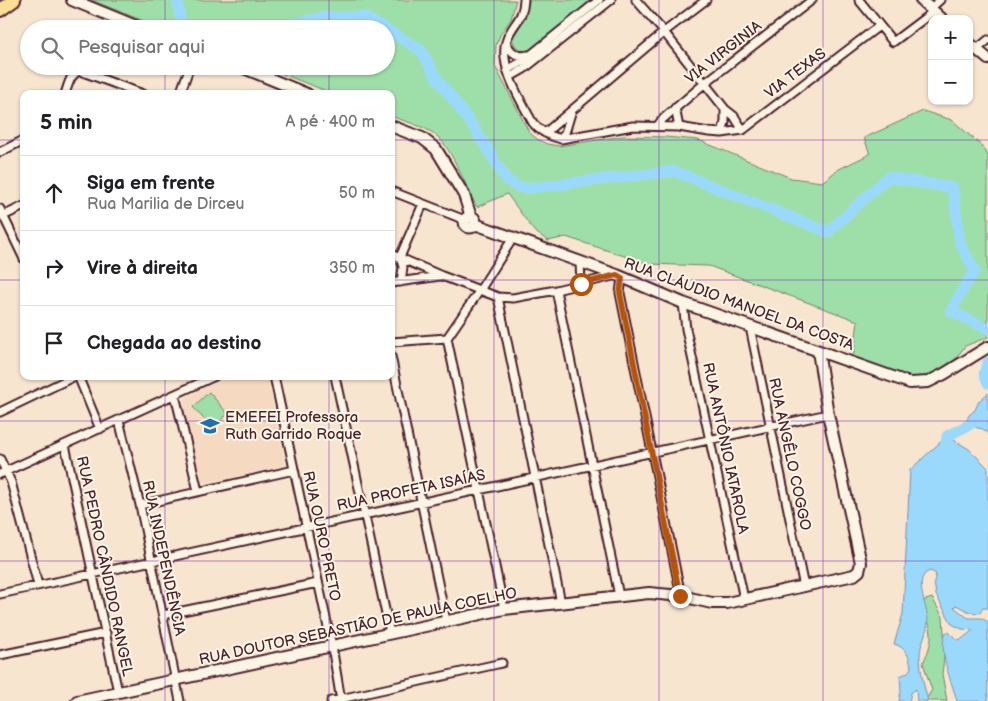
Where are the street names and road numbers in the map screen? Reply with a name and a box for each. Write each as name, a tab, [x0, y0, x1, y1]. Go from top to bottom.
street label: VIA VIRGINIA	[681, 16, 766, 88]
street label: VIA TEXAS	[761, 44, 830, 103]
street label: RUA CLÁUDIO MANOEL DA COSTA	[621, 254, 857, 355]
street label: RUA ANTÔNIO IATAROLA	[698, 361, 753, 536]
street label: RUA ANGÊLO COGGO	[764, 376, 815, 532]
street label: RUA PEDRO CÂNDIDO RANGEL	[72, 454, 137, 678]
street label: RUA PROFETA ISAÍAS	[335, 465, 487, 516]
street label: RUA OURO PRETO	[298, 469, 345, 603]
street label: RUA INDEPENDÊNCIA	[138, 479, 189, 638]
street label: RUA DOUTOR SEBASTIÃO DE PAULA COELHO	[197, 583, 519, 670]

